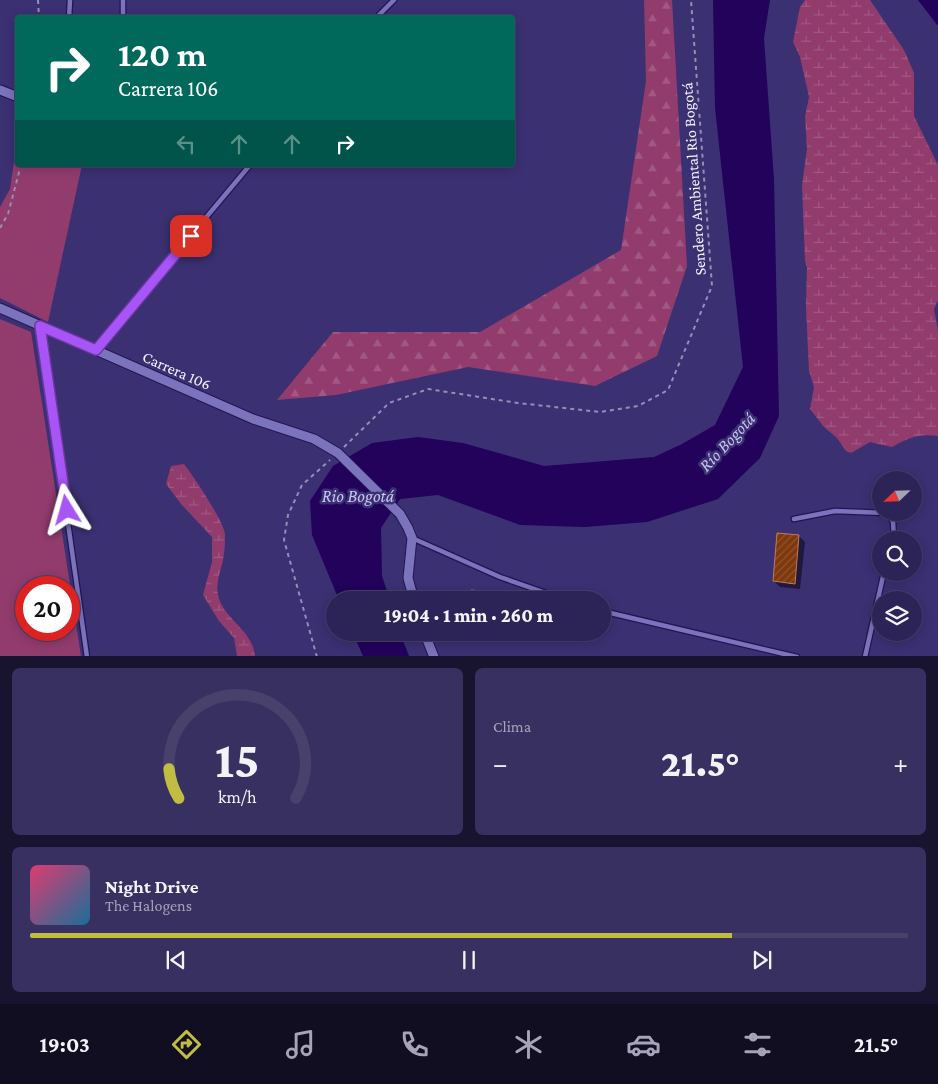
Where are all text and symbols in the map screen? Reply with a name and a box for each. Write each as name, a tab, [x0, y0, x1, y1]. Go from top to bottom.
icon: right	[35, 35, 100, 100]
text: 120 m	[118, 35, 207, 74]
text: Carrera 106	[118, 76, 219, 101]
street label: Sendero Ambiental Rio Bogotá	[678, 81, 710, 276]
icon: left	[172, 130, 200, 158]
icon: ahead	[225, 130, 253, 158]
icon: ahead	[278, 130, 306, 158]
icon: right	[331, 130, 359, 158]
pin	[170, 215, 212, 257]
icon: arrive	[177, 222, 205, 250]
street label: Carrera 106	[140, 348, 214, 393]
water label: Río Bogotá	[695, 408, 759, 475]
north arrow	[872, 471, 922, 521]
map controls	[872, 471, 922, 641]
position arrow	[40, 483, 92, 535]
water label: Rio Bogotá	[322, 486, 395, 506]
button: search	[872, 531, 922, 581]
speed limit sign: 20	[15, 576, 80, 641]
button: layers	[872, 591, 922, 641]
text: 19:04 · 1 min · 260 m	[384, 605, 553, 626]
text: Clima	[493, 718, 531, 735]
text: 15	[215, 730, 260, 788]
text: 21.5°	[661, 742, 740, 784]
text: −	[493, 748, 508, 779]
text: +	[893, 748, 908, 779]
text: km/h	[218, 787, 257, 807]
text: Night Drive	[105, 876, 198, 897]
text: The Halogens	[105, 897, 192, 914]
icon: previous	[162, 946, 190, 974]
icon: pause	[455, 946, 483, 974]
icon: next	[748, 946, 776, 974]
icon: directions	[169, 1027, 204, 1062]
icon: music	[283, 1027, 318, 1062]
icon: phone	[397, 1027, 432, 1062]
icon: climate	[511, 1027, 546, 1062]
icon: car	[626, 1027, 661, 1062]
icon: filters	[740, 1027, 775, 1062]
text: 19:03	[40, 1032, 90, 1057]
text: 21.5°	[854, 1032, 898, 1057]

